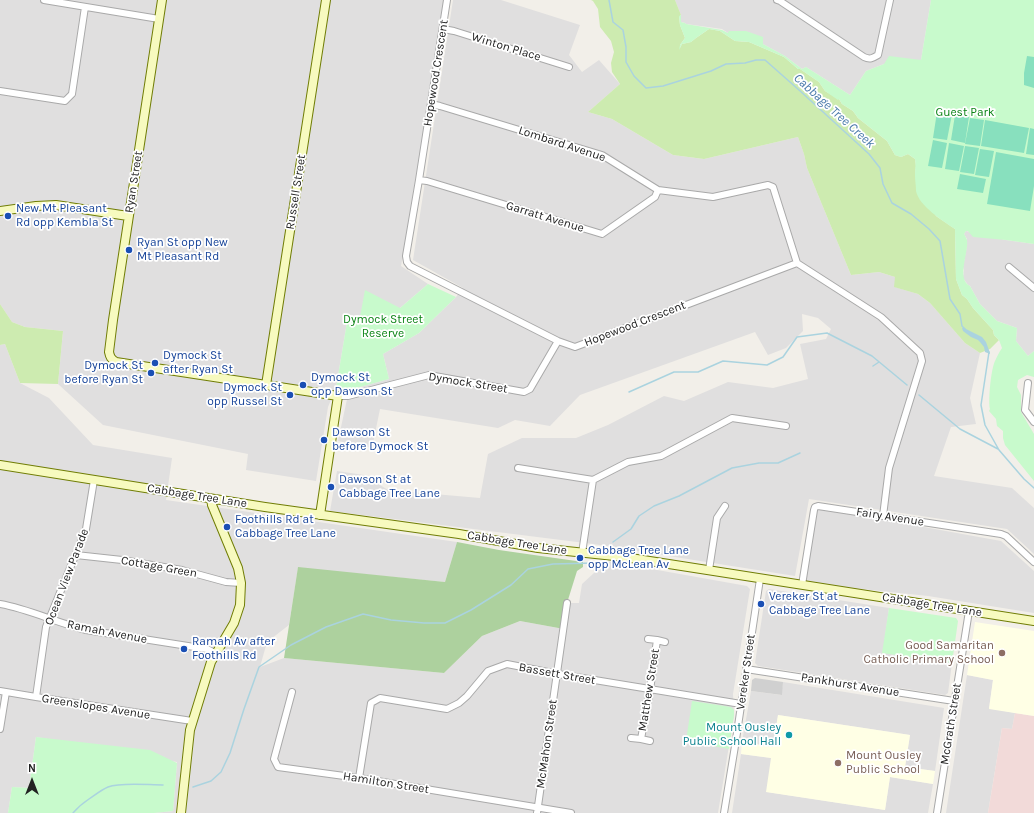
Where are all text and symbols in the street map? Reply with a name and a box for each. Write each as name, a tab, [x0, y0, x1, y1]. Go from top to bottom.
street label: Hopewood Crescent	[420, 19, 452, 127]
street label: Winton Place	[470, 30, 542, 64]
water label: Cabbage Tree Creek	[790, 70, 878, 152]
park label: Guest Park	[935, 106, 995, 120]
street label: Lombard Avenue	[517, 123, 607, 165]
street label: Ryan Street	[122, 150, 146, 214]
street label: Russell Street	[283, 153, 309, 231]
street label: Garratt Avenue	[504, 198, 586, 236]
place label: New Mt Pleasant Rd opp Kembla St	[16, 202, 113, 230]
marker: New Mt Pleasant Rd opp Kembla St	[3, 211, 13, 221]
place label: Ryan St opp New Mt Pleasant Rd	[137, 236, 228, 264]
marker: Ryan St opp New Mt Pleasant Rd	[124, 245, 134, 255]
street label: Hopewood Crescent	[582, 298, 688, 350]
park label: Dymock Street Reserve	[343, 313, 423, 341]
place label: Dymock St after Ryan St	[163, 349, 233, 377]
marker: Dymock St after Ryan St	[150, 358, 160, 368]
place label: Dymock St before Ryan St	[64, 359, 143, 387]
marker: Dymock St before Ryan St	[146, 368, 156, 378]
street label: Dymock Street	[427, 370, 509, 396]
place label: Dymock St opp Dawson St	[311, 371, 392, 399]
marker: Dymock St opp Dawson St	[298, 380, 308, 390]
place label: Dymock St opp Russel St	[207, 381, 282, 409]
marker: Dymock St opp Russel St	[285, 390, 295, 400]
place label: Dawson St before Dymock St	[332, 426, 428, 454]
marker: Dawson St before Dymock St	[319, 435, 329, 445]
place label: Dawson St at Cabbage Tree Lane	[339, 473, 440, 501]
street label: Cabbage Tree Lane	[146, 481, 248, 511]
marker: Dawson St at Cabbage Tree Lane	[326, 482, 336, 492]
street label: Fairy Avenue	[855, 505, 925, 529]
place label: Foothills Rd at Cabbage Tree Lane	[235, 513, 336, 541]
marker: Foothills Rd at Cabbage Tree Lane	[222, 522, 232, 532]
street label: Ocean View Parade	[42, 527, 92, 627]
street label: Cabbage Tree Lane	[466, 528, 568, 558]
place label: Cabbage Tree Lane opp McLean Av	[588, 544, 689, 572]
street label: Cottage Green	[120, 553, 198, 581]
marker: Cabbage Tree Lane opp McLean Av	[575, 553, 585, 563]
place label: Vereker St at Cabbage Tree Lane	[769, 590, 870, 618]
street label: Cabbage Tree Lane	[881, 590, 983, 620]
marker: Vereker St at Cabbage Tree Lane	[756, 599, 766, 609]
street label: Ramah Avenue	[66, 617, 148, 647]
street label: Vereker Street	[734, 633, 758, 711]
place label: Ramah Av after Foothills Rd	[192, 635, 275, 663]
place label: Good Samaritan Catholic Primary School	[863, 639, 994, 667]
marker: Ramah Av after Foothills Rd	[179, 644, 189, 654]
street label: Matthew Street	[635, 648, 663, 732]
marker: Good Samaritan Catholic Primary School	[997, 648, 1007, 658]
street label: Bassett Street	[518, 660, 596, 688]
street label: Pankhurst Avenue	[800, 670, 900, 700]
street label: McGrath Street	[937, 682, 965, 766]
street label: Greenslopes Avenue	[41, 691, 151, 723]
street label: McMahon Street	[534, 698, 560, 790]
place label: Mount Ousley Public School Hall	[683, 721, 781, 749]
marker: Mount Ousley Public School Hall	[784, 730, 794, 740]
place label: Mount Ousley Public School	[846, 749, 921, 777]
marker: Mount Ousley Public School	[833, 758, 843, 768]
north arrow	[12, 761, 52, 801]
text: N	[28, 762, 36, 775]
street label: Hamilton Street	[342, 769, 430, 797]

